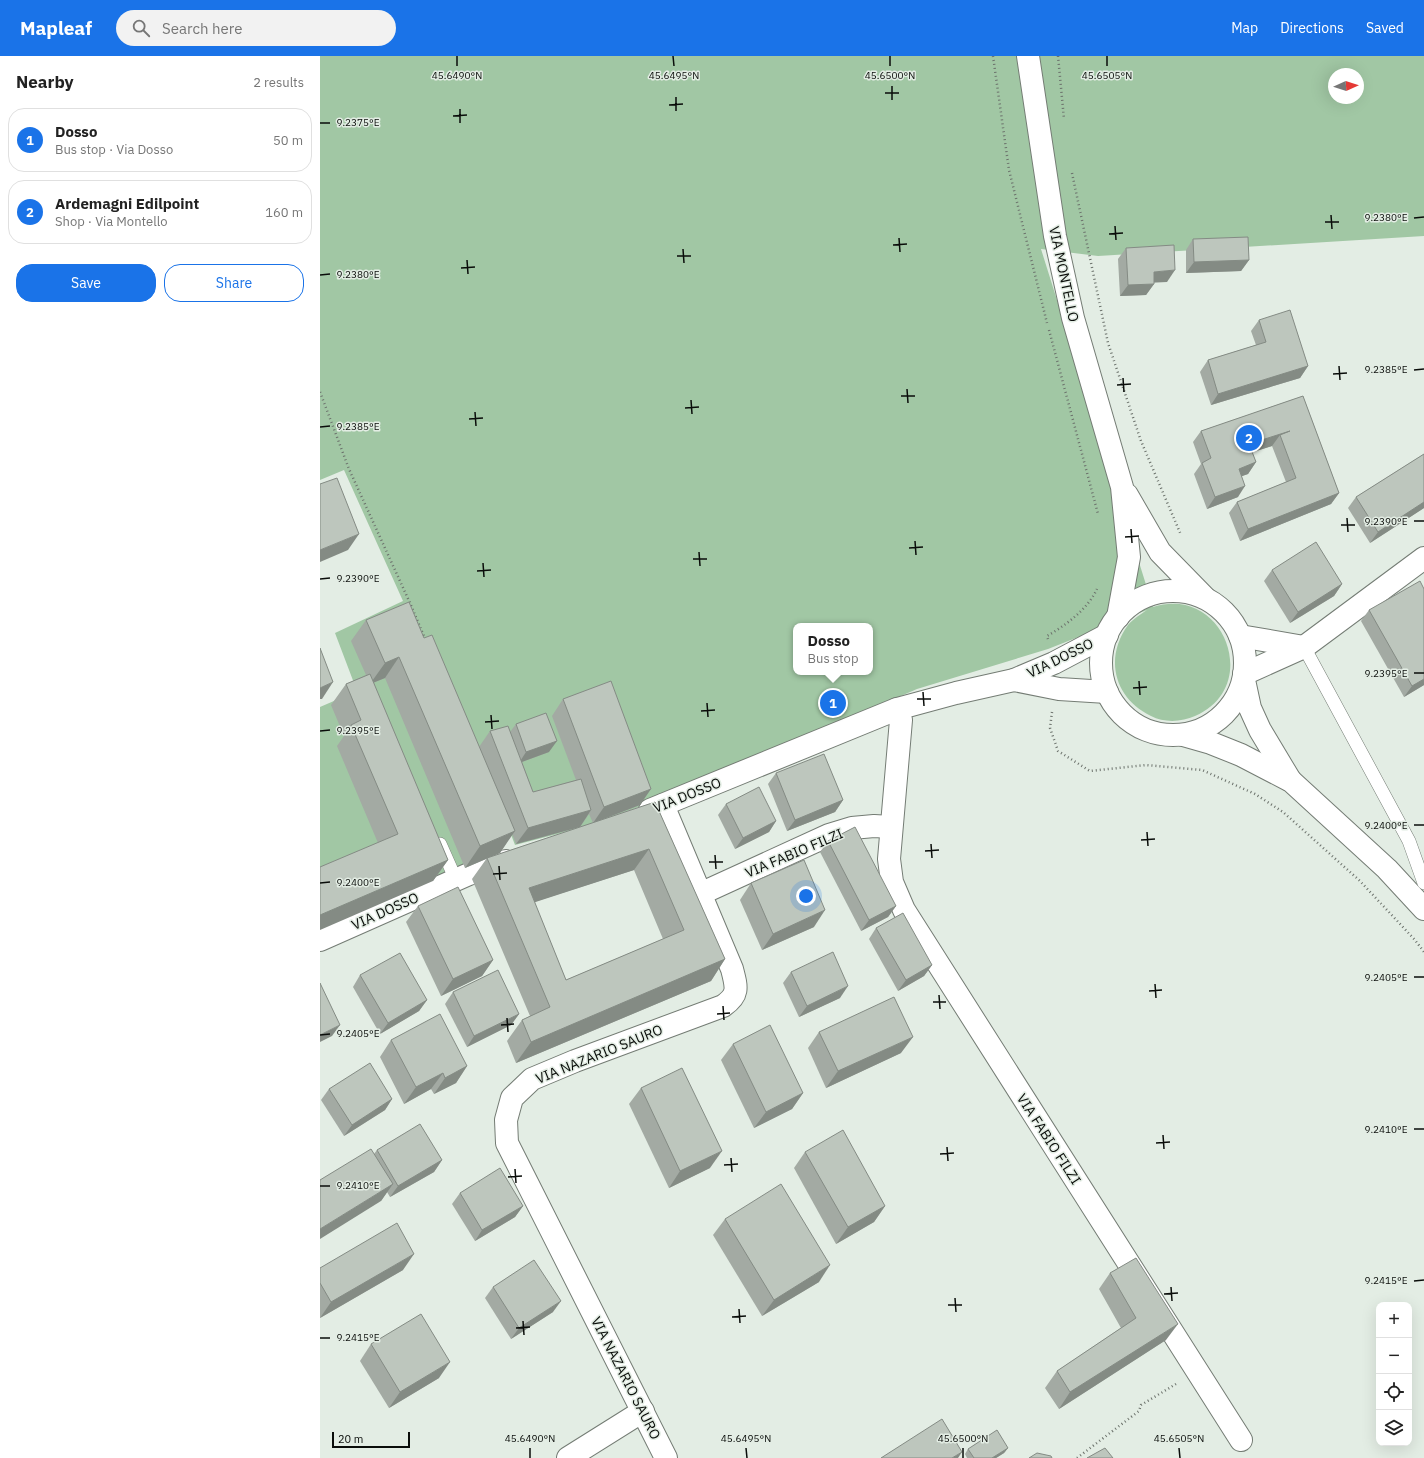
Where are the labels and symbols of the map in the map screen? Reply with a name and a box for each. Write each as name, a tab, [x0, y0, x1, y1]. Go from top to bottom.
north arrow	[1328, 68, 1364, 104]
text: 45.6490°N	[432, 69, 482, 82]
text: 45.6495°N	[649, 69, 699, 82]
text: 45.6500°N	[865, 69, 915, 82]
text: 45.6505°N	[1082, 69, 1132, 82]
text: 9.2375°E	[336, 116, 380, 129]
text: 9.2380°E	[1364, 211, 1408, 224]
street label: VIA MONTELLO	[1045, 225, 1083, 324]
text: 9.2380°E	[336, 268, 380, 281]
text: 9.2385°E	[1364, 363, 1408, 376]
text: 9.2385°E	[336, 420, 380, 433]
pin: 2	[1236, 423, 1262, 453]
text: 9.2390°E	[1364, 515, 1408, 528]
text: 9.2390°E	[336, 572, 380, 585]
street label: VIA DOSSO	[1024, 634, 1096, 682]
text: 9.2395°E	[1364, 667, 1408, 680]
pin: 1	[820, 688, 846, 718]
text: 9.2395°E	[336, 724, 380, 737]
street label: VIA DOSSO	[650, 773, 724, 817]
text: 9.2400°E	[1364, 819, 1408, 832]
street label: VIA FABIO FILZI	[742, 824, 846, 882]
text: 9.2400°E	[336, 876, 380, 889]
your location	[796, 886, 816, 906]
street label: VIA DOSSO	[349, 888, 422, 934]
text: 9.2405°E	[1364, 971, 1408, 984]
street label: VIA NAZARIO SAURO	[533, 1020, 665, 1088]
text: 9.2405°E	[336, 1027, 380, 1040]
street label: VIA FABIO FILZI	[1013, 1090, 1085, 1188]
text: 9.2410°E	[1364, 1123, 1408, 1136]
text: 9.2410°E	[336, 1179, 380, 1192]
text: 9.2415°E	[1364, 1274, 1408, 1287]
street label: VIA NAZARIO SAURO	[587, 1314, 665, 1442]
text: 9.2415°E	[336, 1331, 380, 1344]
scale bar	[332, 1430, 410, 1449]
text: 45.6490°N	[505, 1432, 555, 1445]
text: 45.6495°N	[721, 1432, 771, 1445]
text: 45.6500°N	[938, 1432, 988, 1445]
text: 45.6505°N	[1154, 1432, 1204, 1445]

